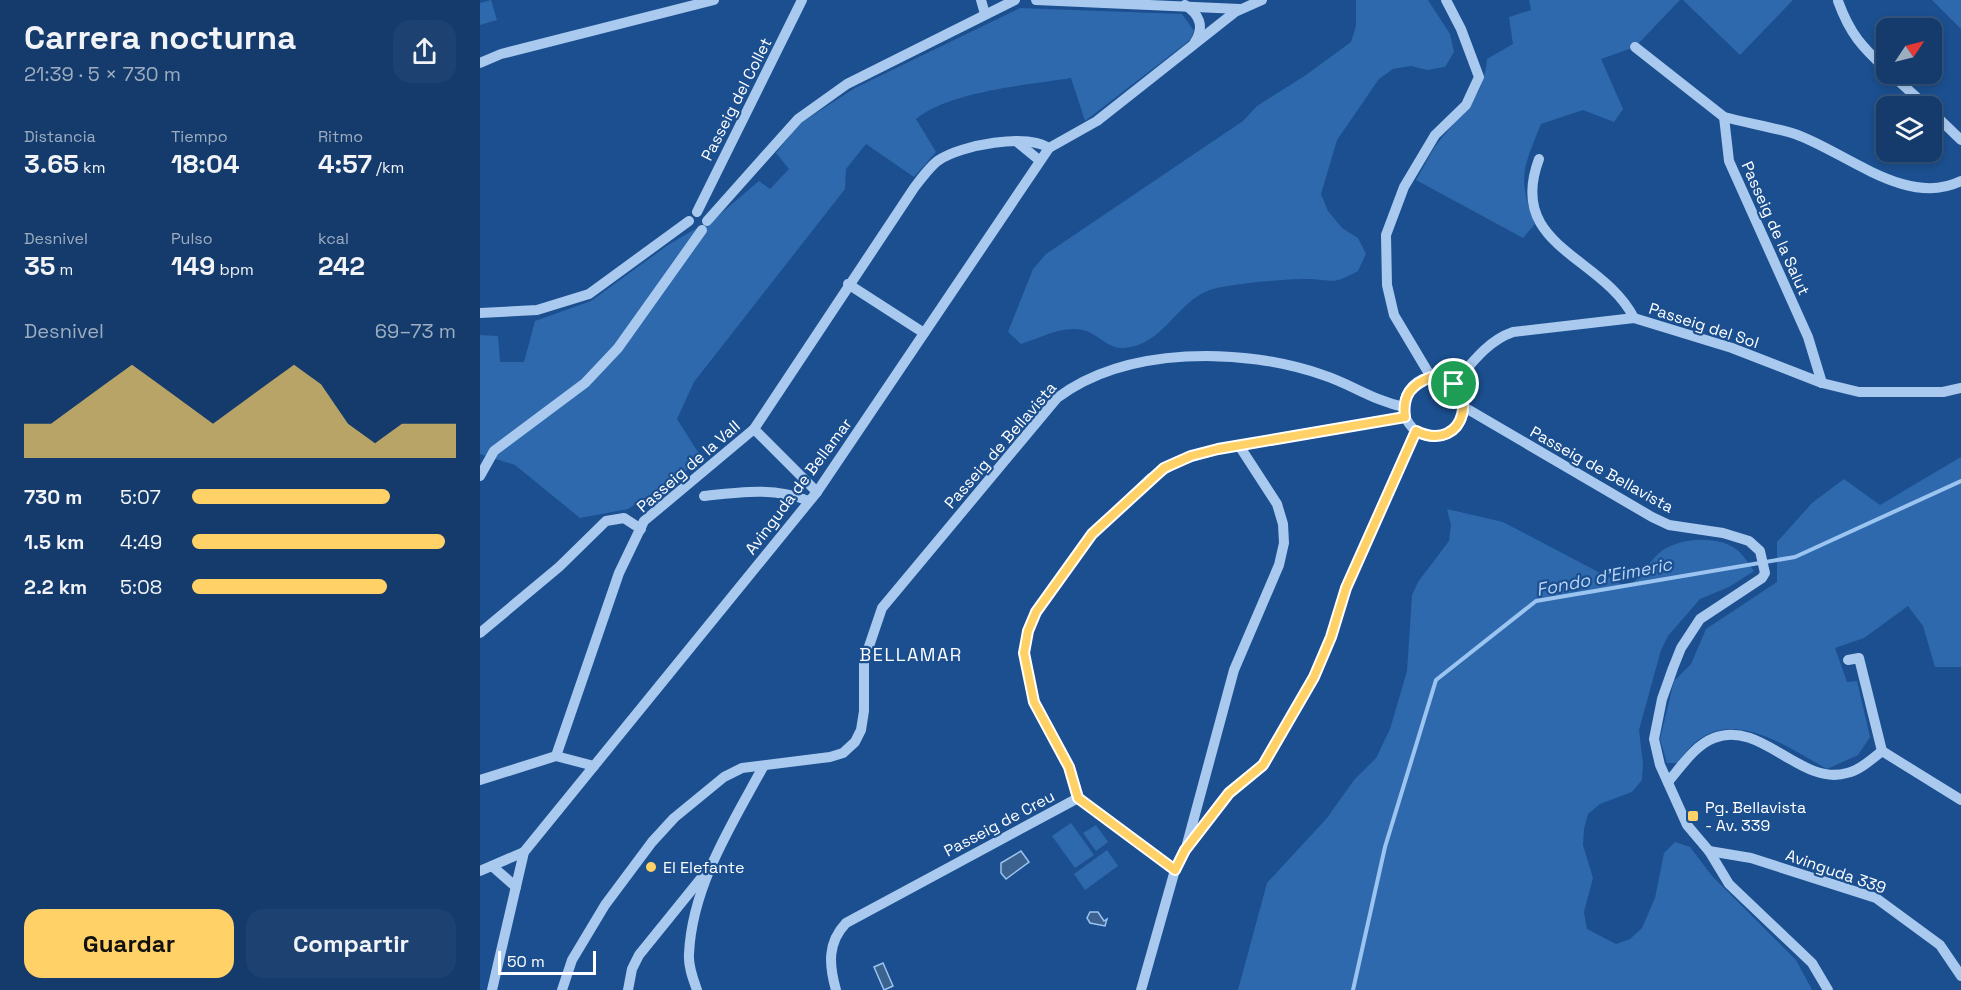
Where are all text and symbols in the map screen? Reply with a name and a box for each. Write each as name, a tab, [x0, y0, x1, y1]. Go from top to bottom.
text: Carrera nocturna	[24, 17, 296, 59]
north arrow	[1876, 18, 1942, 84]
map controls	[1876, 18, 1942, 162]
button: share	[393, 20, 456, 83]
street label: Passeig del Collet	[696, 34, 777, 164]
text: 21:39 · 5 × 730 m	[24, 61, 181, 87]
button: layers	[1876, 96, 1942, 162]
text: Distancia	[24, 126, 96, 147]
text: Tiempo	[171, 126, 228, 147]
text: Ritmo	[318, 126, 363, 147]
text: 3.65	[24, 147, 79, 181]
text: 18:04	[171, 147, 239, 181]
text: 4:57	[318, 147, 372, 181]
text: km	[79, 157, 105, 178]
text: /km	[372, 157, 404, 178]
street label: Passeig de la Salut	[1737, 158, 1815, 298]
text: Desnivel	[24, 228, 88, 249]
text: Pulso	[171, 228, 213, 249]
text: kcal	[318, 228, 349, 249]
text: 35	[24, 249, 55, 283]
text: 149	[171, 249, 215, 283]
text: 242	[318, 249, 365, 283]
text: m	[55, 259, 73, 280]
text: bpm	[215, 259, 254, 280]
street label: Passeig del Sol	[1646, 298, 1762, 353]
text: Desnivel	[24, 318, 104, 344]
text: 69–73 m	[375, 318, 456, 344]
pin	[1428, 358, 1479, 409]
icon: arrive	[1437, 367, 1470, 400]
street label: Passeig de Bellavista	[940, 378, 1061, 513]
street label: Avinguda de Bellamar	[740, 414, 857, 559]
street label: Passeig de la Vall	[632, 416, 744, 517]
street label: Passeig de Bellavista	[1526, 421, 1677, 518]
text: 730 m	[24, 484, 82, 510]
text: 5:07	[120, 484, 161, 510]
text: 1.5 km	[24, 529, 84, 555]
text: 4:49	[120, 529, 162, 555]
water label: Fondo d'Eimeric	[1534, 552, 1675, 601]
text: 2.2 km	[24, 574, 87, 600]
text: 5:08	[120, 574, 162, 600]
district label: BELLAMAR	[859, 643, 963, 666]
street label: Passeig de Creu	[940, 785, 1058, 861]
place label: Pg. Bellavista - Av. 339	[1705, 797, 1806, 836]
marker: Pg. Bellavista - Av. 339	[1686, 809, 1700, 823]
street label: Avinguda 339	[1783, 844, 1889, 898]
place label: El Elefante	[663, 857, 744, 878]
marker: El Elefante	[644, 860, 658, 874]
button: Guardar	[24, 909, 234, 978]
button: Compartir	[246, 909, 456, 978]
scale bar	[498, 948, 596, 976]
text: 50 m	[507, 951, 545, 972]

